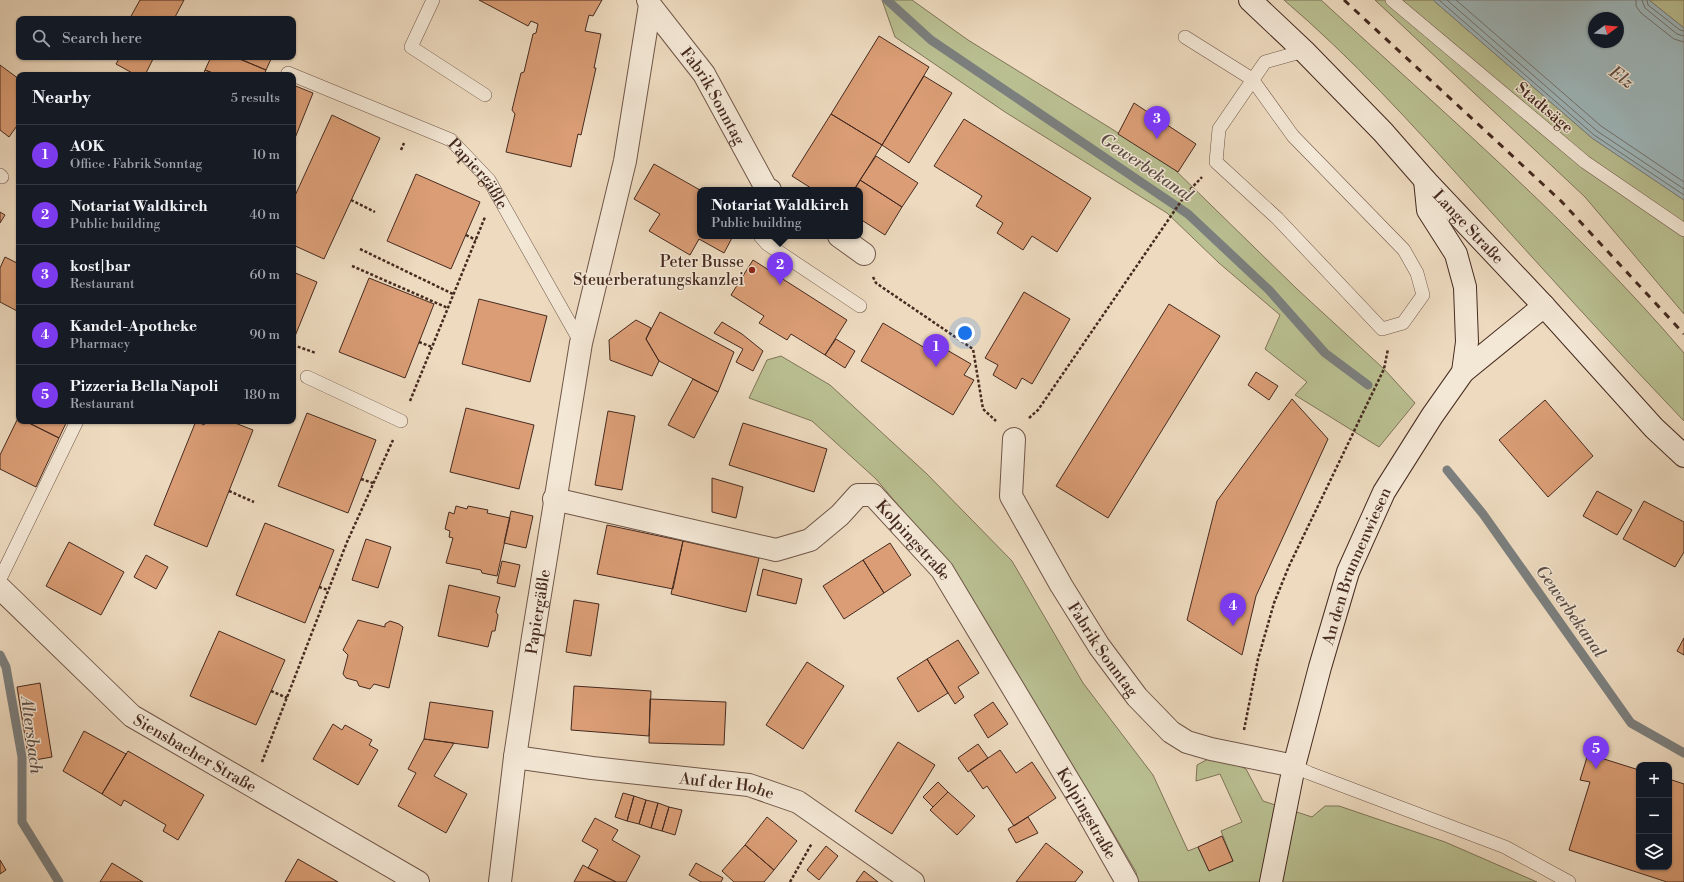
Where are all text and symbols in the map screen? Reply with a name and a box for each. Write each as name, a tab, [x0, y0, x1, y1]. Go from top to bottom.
north arrow	[1588, 12, 1624, 48]
search box	[16, 16, 296, 60]
icon: search	[30, 27, 52, 49]
text: Search here	[62, 29, 142, 48]
street label: Fabrik Sonntag	[676, 43, 750, 149]
water label: Elz	[1604, 61, 1638, 94]
street label: Stadtsäge	[1511, 78, 1577, 138]
text: Nearby	[32, 87, 91, 109]
text: 5 results	[231, 90, 280, 106]
pin: 3	[1144, 106, 1170, 139]
water label: Gewerbekanal	[1096, 129, 1198, 207]
street label: Papiergäßle	[443, 134, 512, 213]
text: AOK	[70, 137, 105, 156]
text: 1	[42, 147, 48, 163]
text: 10 m	[252, 147, 280, 163]
text: Office · Fabrik Sonntag	[70, 156, 202, 172]
street label: Lange Straße	[1428, 186, 1508, 268]
popup	[697, 187, 863, 239]
text: Notariat Waldkirch	[711, 196, 849, 215]
text: Notariat Waldkirch	[70, 197, 208, 216]
text: 2	[41, 207, 49, 223]
text: 40 m	[250, 207, 280, 223]
text: Public building	[711, 215, 801, 231]
text: Public building	[70, 216, 160, 232]
place label: Peter Busse Steuerberatungskanzlei	[573, 252, 744, 290]
pin: 2	[767, 252, 793, 285]
text: kost|bar	[70, 257, 131, 276]
marker: Peter Busse Steuerberatungskanzlei	[747, 265, 757, 275]
text: 3	[41, 267, 49, 283]
text: 60 m	[249, 267, 280, 283]
text: Restaurant	[70, 276, 135, 292]
text: Kandel-Apotheke	[70, 317, 197, 336]
your location	[955, 323, 975, 343]
text: 4	[41, 327, 49, 343]
text: 90 m	[249, 327, 280, 343]
pin: 1	[923, 334, 949, 367]
text: Pharmacy	[70, 336, 130, 352]
text: Pizzeria Bella Napoli	[70, 377, 218, 396]
text: 5	[41, 387, 49, 403]
text: 180 m	[244, 387, 280, 403]
text: Restaurant	[70, 396, 135, 412]
street label: An den Brunnenwiesen	[1318, 484, 1396, 648]
street label: Kolpingstraße	[871, 496, 955, 584]
water label: Gewerbekanal	[1530, 561, 1610, 663]
street label: Papiergäßle	[522, 568, 555, 656]
pin: 4	[1220, 593, 1246, 626]
street label: Fabrik Sonntag	[1063, 599, 1143, 701]
water label: Altersbach	[15, 693, 47, 776]
street label: Siensbacher Straße	[130, 710, 260, 797]
pin: 5	[1583, 736, 1609, 769]
map controls	[1636, 762, 1672, 870]
button: +	[1636, 762, 1672, 798]
street label: Kolpingstraße	[1052, 764, 1121, 863]
street label: Auf der Hohe	[678, 768, 777, 804]
button: −	[1636, 798, 1672, 834]
button: layers	[1636, 834, 1672, 870]

